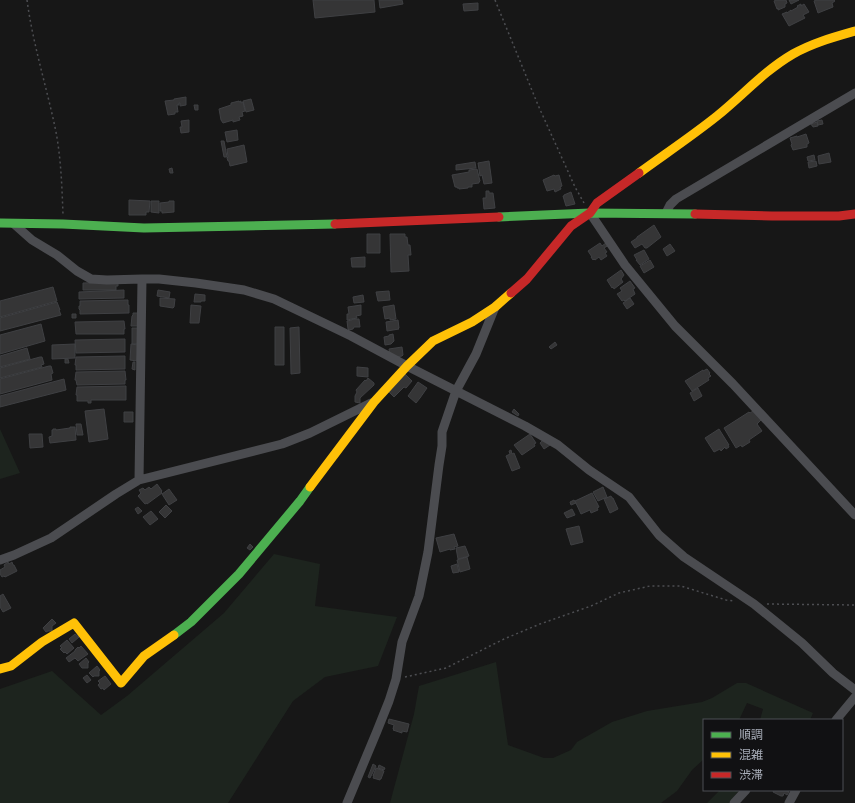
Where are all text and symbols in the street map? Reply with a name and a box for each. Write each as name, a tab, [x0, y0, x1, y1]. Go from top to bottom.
legend	[703, 719, 843, 791]
text: 順調	[739, 728, 763, 742]
text: 混雑	[739, 748, 763, 762]
text: 渋滞	[739, 768, 763, 782]

